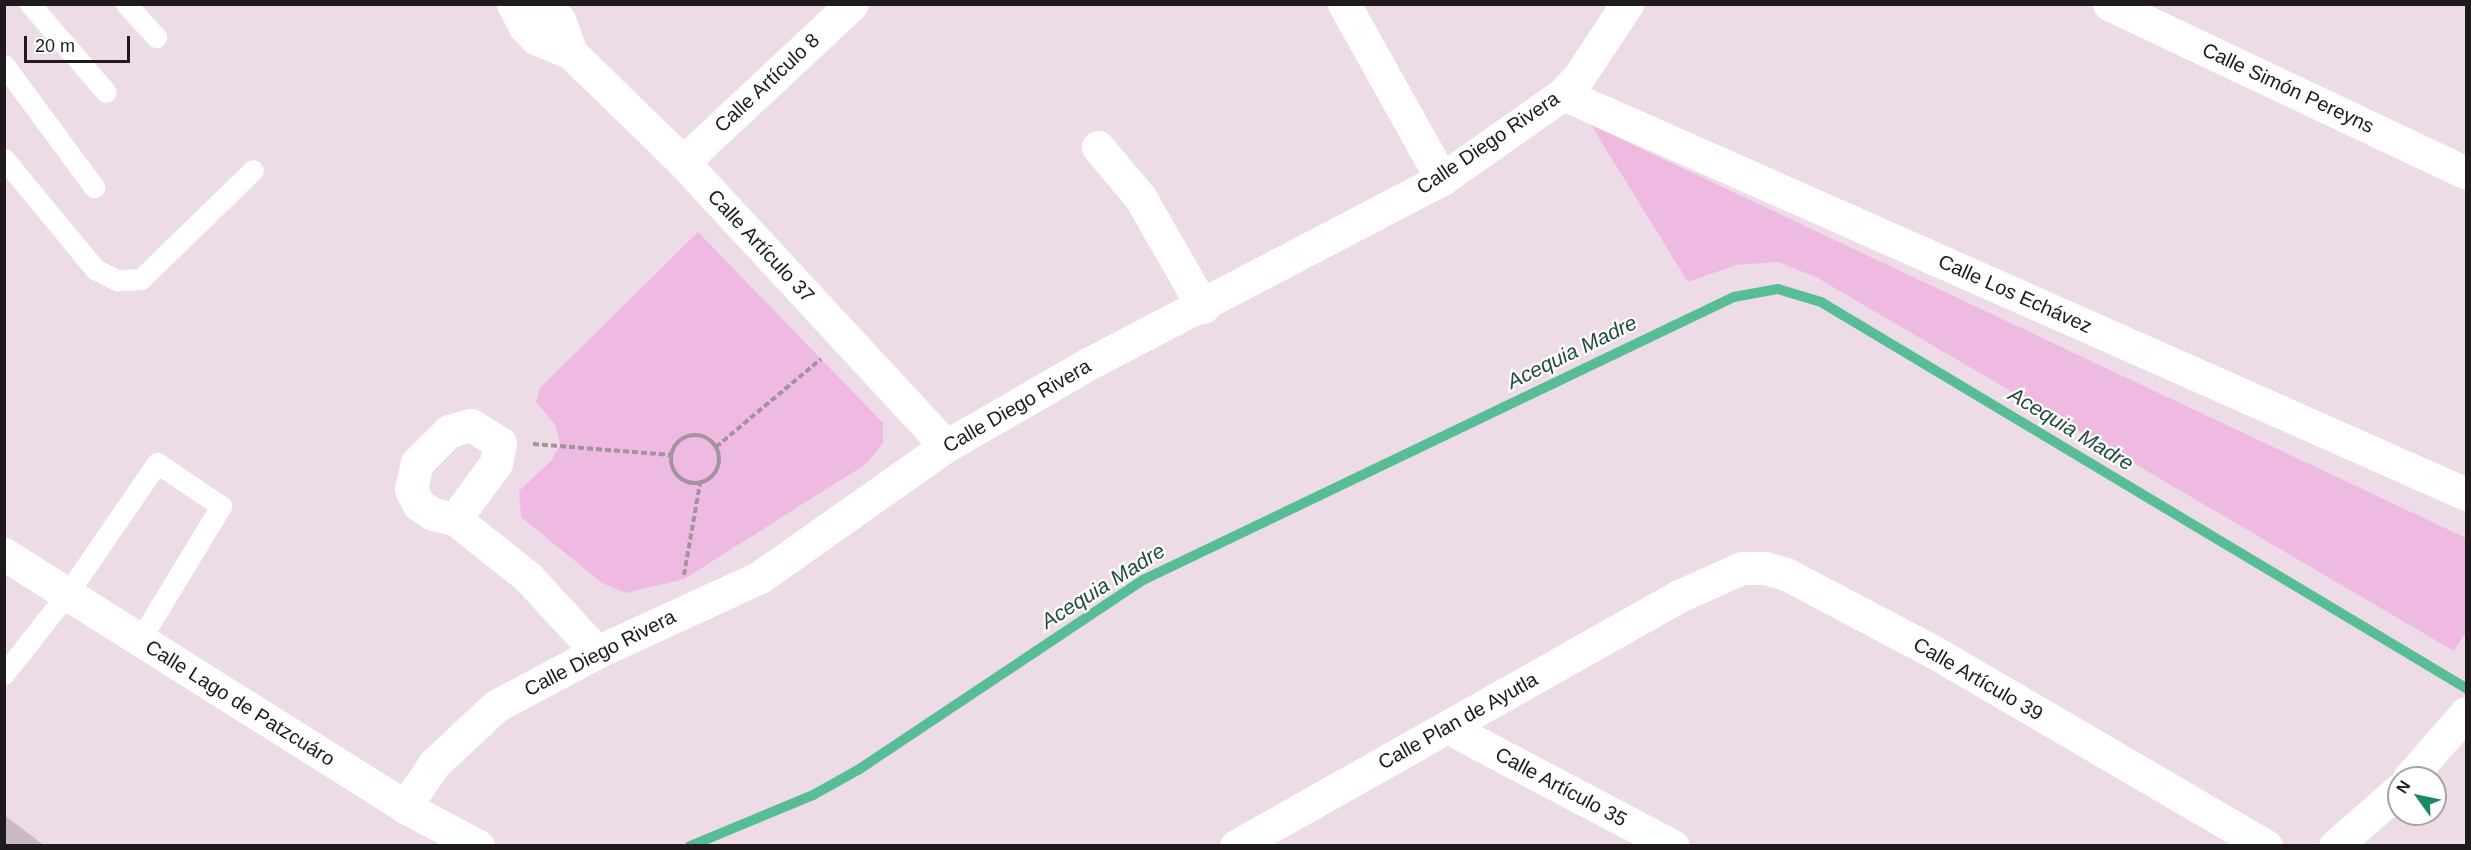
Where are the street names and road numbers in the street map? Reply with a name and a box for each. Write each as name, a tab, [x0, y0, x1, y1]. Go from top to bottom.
street label: Calle Artículo 8	[709, 28, 825, 138]
street label: Calle Simón Pereyns	[2198, 38, 2378, 138]
street label: Calle Diego Rivera	[1412, 86, 1564, 200]
street label: Calle Artículo 37	[702, 184, 820, 308]
street label: Calle Los Echávez	[1934, 249, 2096, 339]
street label: Calle Diego Rivera	[939, 354, 1095, 458]
street label: Calle Diego Rivera	[520, 604, 680, 702]
street label: Calle Artículo 39	[1908, 632, 2048, 726]
street label: Calle Lago de Patzcuáro	[141, 635, 339, 771]
street label: Calle Plan de Ayutla	[1374, 667, 1542, 775]
street label: Calle Artículo 35	[1491, 742, 1631, 832]

